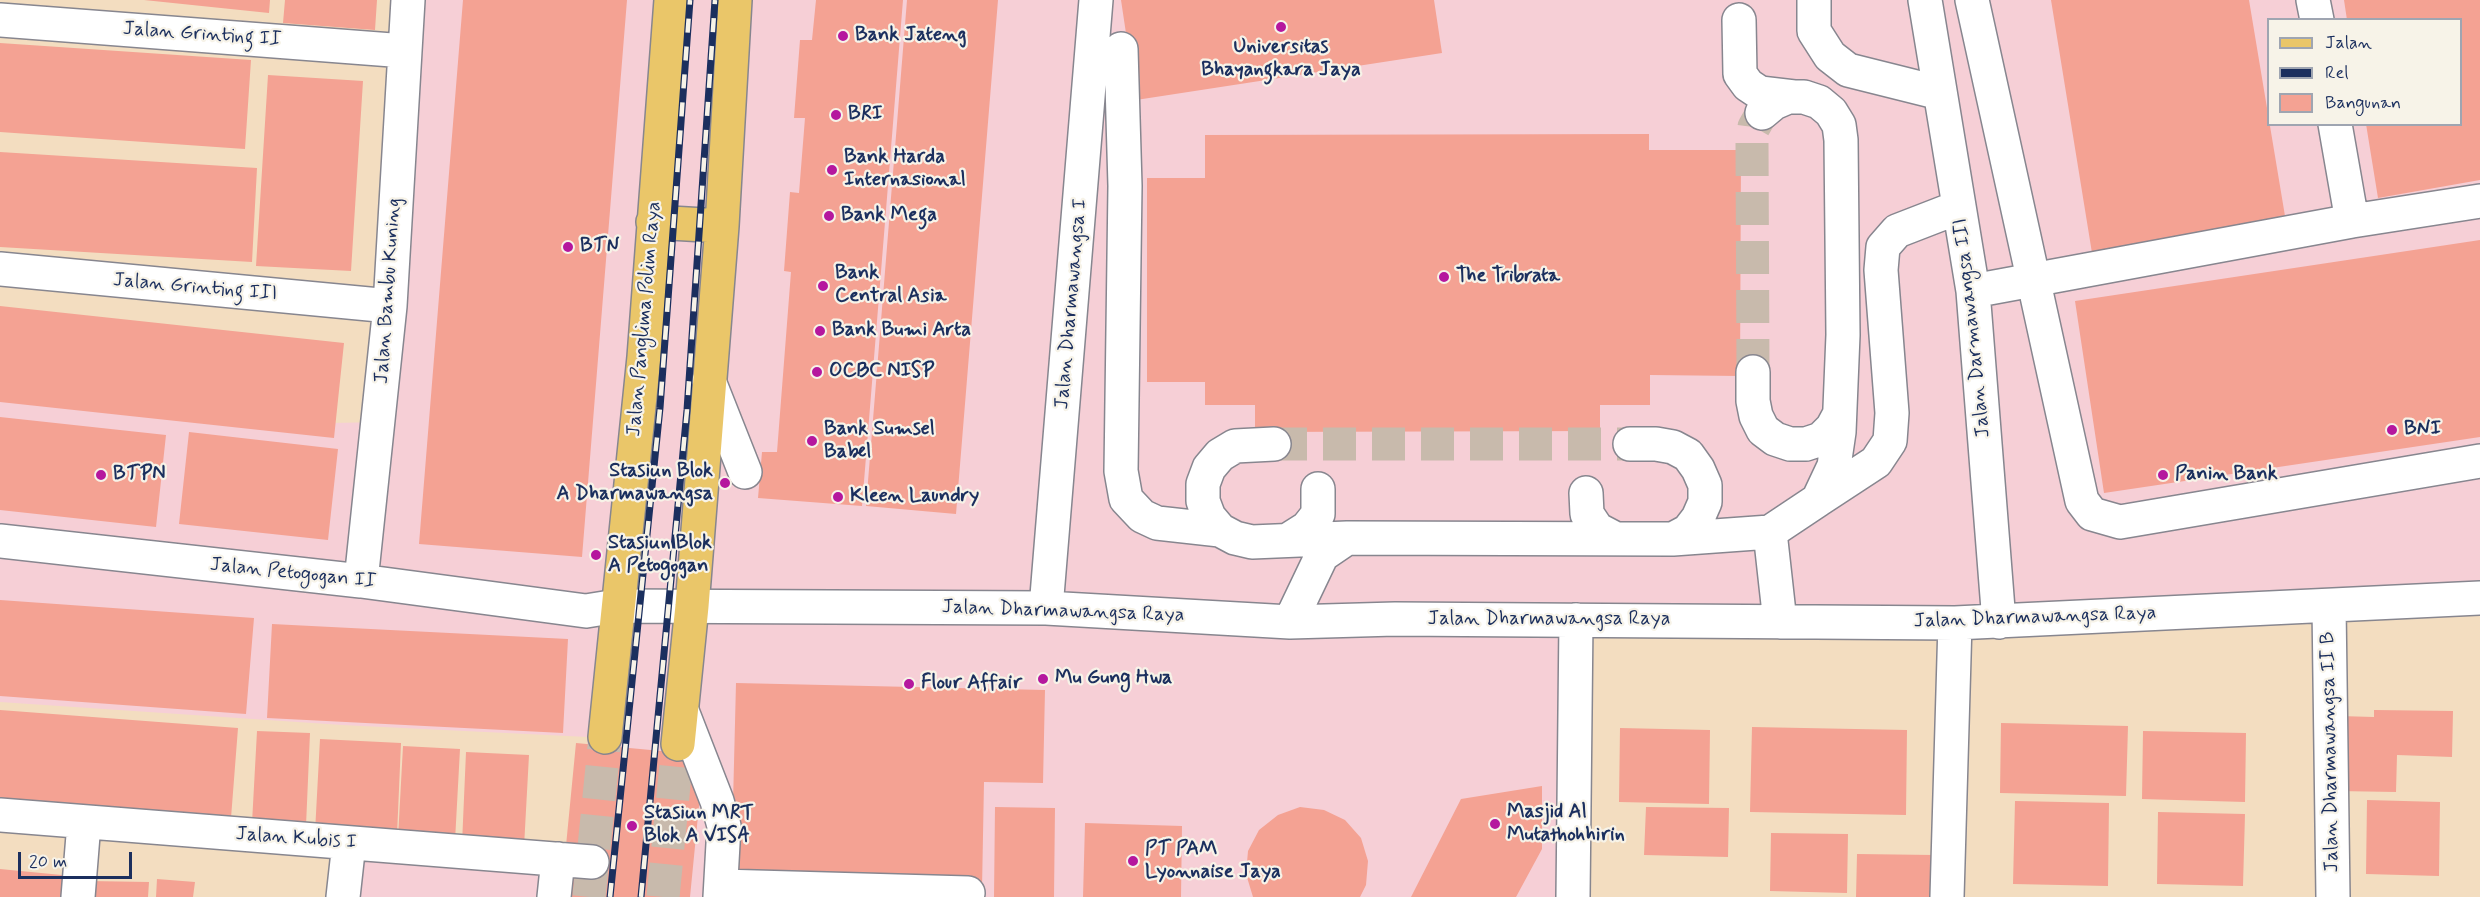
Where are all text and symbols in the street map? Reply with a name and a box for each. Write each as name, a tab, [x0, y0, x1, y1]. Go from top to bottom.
street label: Jalan Grinting II	[122, 17, 282, 53]
legend	[2267, 18, 2462, 126]
marker: Universitas Bhayangkara Jaya	[1274, 20, 1288, 34]
place label: Bank Jateng	[855, 24, 966, 48]
marker: Bank Jateng	[836, 29, 850, 43]
text: Jalan	[2325, 31, 2372, 55]
place label: Universitas Bhayangkara Jaya	[1201, 36, 1361, 83]
text: Rel	[2325, 61, 2349, 85]
text: Bangunan	[2325, 91, 2401, 115]
place label: BRI	[848, 103, 882, 127]
marker: BRI	[829, 108, 843, 122]
place label: Bank Harda Internasional	[844, 146, 966, 193]
marker: Bank Harda Internasional	[825, 163, 839, 177]
street label: Jalan Bambu Kuning	[371, 197, 407, 385]
street label: Jalan Dharmawangsa I	[1051, 198, 1093, 410]
street label: Jalan Panglima Polim Raya	[623, 200, 667, 438]
place label: Bank Mega	[841, 204, 937, 228]
marker: Bank Mega	[822, 209, 836, 223]
street label: Jalan Darmawangsa III	[1950, 217, 1996, 439]
place label: BTN	[580, 235, 619, 259]
marker: BTN	[561, 240, 575, 254]
place label: Bank Central Asia	[835, 262, 947, 309]
place label: The Tribrata	[1456, 265, 1560, 289]
street label: Jalan Grinting III	[112, 269, 278, 307]
marker: The Tribrata	[1437, 270, 1451, 284]
marker: Bank Central Asia	[816, 279, 830, 293]
place label: Bank Bumi Arta	[832, 319, 971, 343]
marker: Bank Bumi Arta	[813, 324, 827, 338]
place label: OCBC NISP	[829, 360, 934, 384]
marker: OCBC NISP	[810, 365, 824, 379]
place label: Bank Sumsel Babel	[824, 418, 935, 465]
place label: BNI	[2404, 418, 2441, 442]
marker: BNI	[2385, 423, 2399, 437]
marker: Bank Sumsel Babel	[805, 434, 819, 448]
place label: Stasiun Blok A Dharmawangsa	[556, 460, 713, 507]
place label: BTPN	[113, 463, 166, 487]
place label: Panin Bank	[2175, 463, 2278, 487]
marker: BTPN	[94, 468, 108, 482]
marker: Panin Bank	[2156, 468, 2170, 482]
marker: Stasiun Blok A Dharmawangsa	[718, 476, 732, 490]
place label: Kleen Laundry	[850, 485, 979, 509]
marker: Kleen Laundry	[831, 490, 845, 504]
place label: Stasiun Blok A Petogogan	[608, 532, 712, 579]
marker: Stasiun Blok A Petogogan	[589, 548, 603, 562]
street label: Jalan Petogogan II	[209, 553, 377, 595]
street label: Jalan Dharmawangsa Raya	[941, 596, 1185, 628]
street label: Jalan Dharmawangsa Raya	[1913, 602, 2157, 634]
street label: Jalan Dharmawangsa Raya	[1428, 608, 1670, 632]
street label: Jalan Dharmawangsa II B	[2317, 631, 2345, 873]
place label: Mu Gung Hwa	[1055, 667, 1172, 691]
place label: Flour Affair	[921, 672, 1022, 696]
marker: Mu Gung Hwa	[1036, 672, 1050, 686]
marker: Flour Affair	[902, 677, 916, 691]
place label: Masjid Al Mutathohhirin	[1507, 801, 1625, 848]
place label: Stasiun MRT Blok A VISA	[644, 802, 754, 849]
marker: Masjid Al Mutathohhirin	[1488, 817, 1502, 831]
marker: Stasiun MRT Blok A VISA	[625, 819, 639, 833]
street label: Jalan Kubis I	[235, 823, 357, 855]
place label: PT PAM Lyonnaise Jaya	[1145, 838, 1281, 885]
scale bar	[21, 840, 135, 878]
text: 20 m	[29, 850, 67, 874]
marker: PT PAM Lyonnaise Jaya	[1126, 854, 1140, 868]

